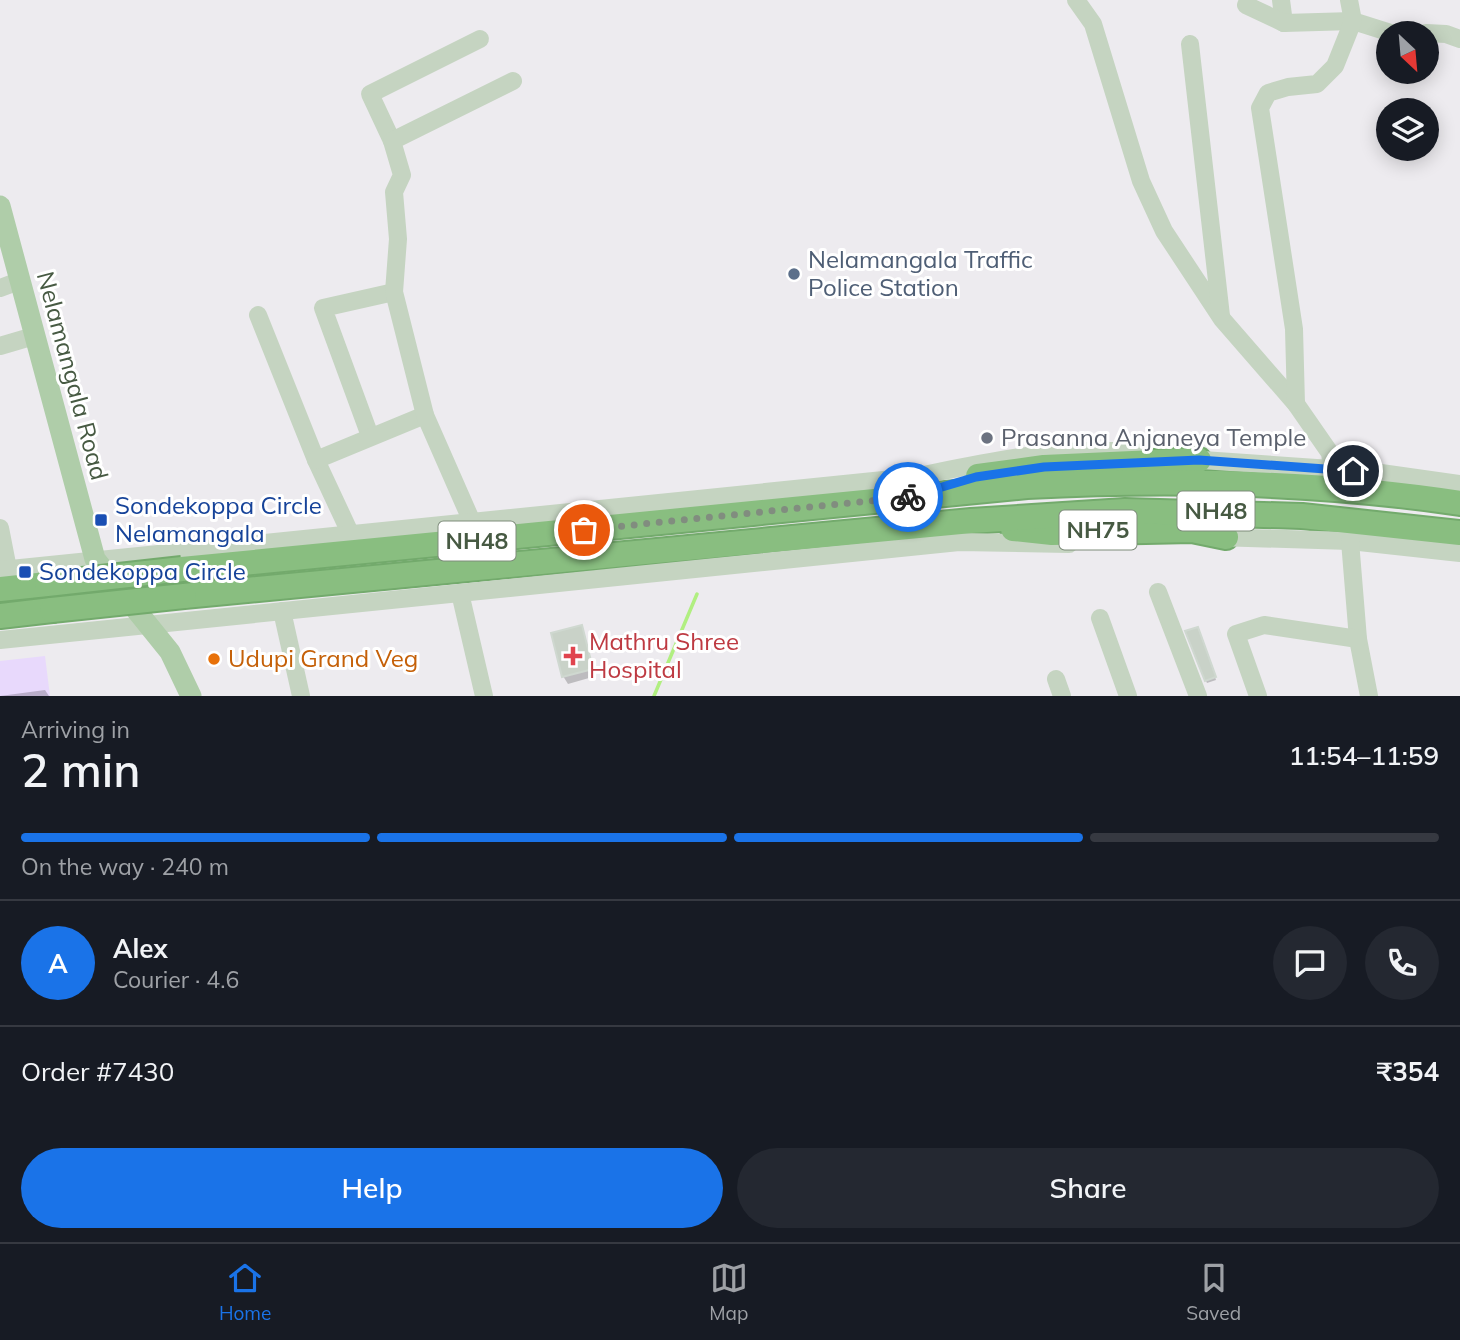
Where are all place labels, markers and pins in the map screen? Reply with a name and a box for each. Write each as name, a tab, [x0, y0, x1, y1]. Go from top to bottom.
place label: Nelamangala Traffic Police Station	[808, 244, 1033, 302]
marker: Nelamangala Traffic Police Station	[786, 266, 802, 282]
place label: Prasanna Anjaneya Temple	[1001, 422, 1306, 452]
marker: Prasanna Anjaneya Temple	[979, 430, 995, 446]
pin	[1323, 441, 1383, 501]
place label: Sondekoppa Circle Nelamangala	[115, 490, 322, 548]
pin	[554, 500, 614, 560]
marker: Sondekoppa Circle Nelamangala	[93, 512, 109, 528]
place label: Sondekoppa Circle	[39, 556, 246, 586]
marker: Sondekoppa Circle	[17, 564, 33, 580]
place label: Mathru Shree Hospital	[589, 626, 739, 684]
place label: Udupi Grand Veg	[228, 643, 418, 673]
marker: Mathru Shree Hospital	[563, 646, 583, 666]
marker: Udupi Grand Veg	[206, 651, 222, 667]

